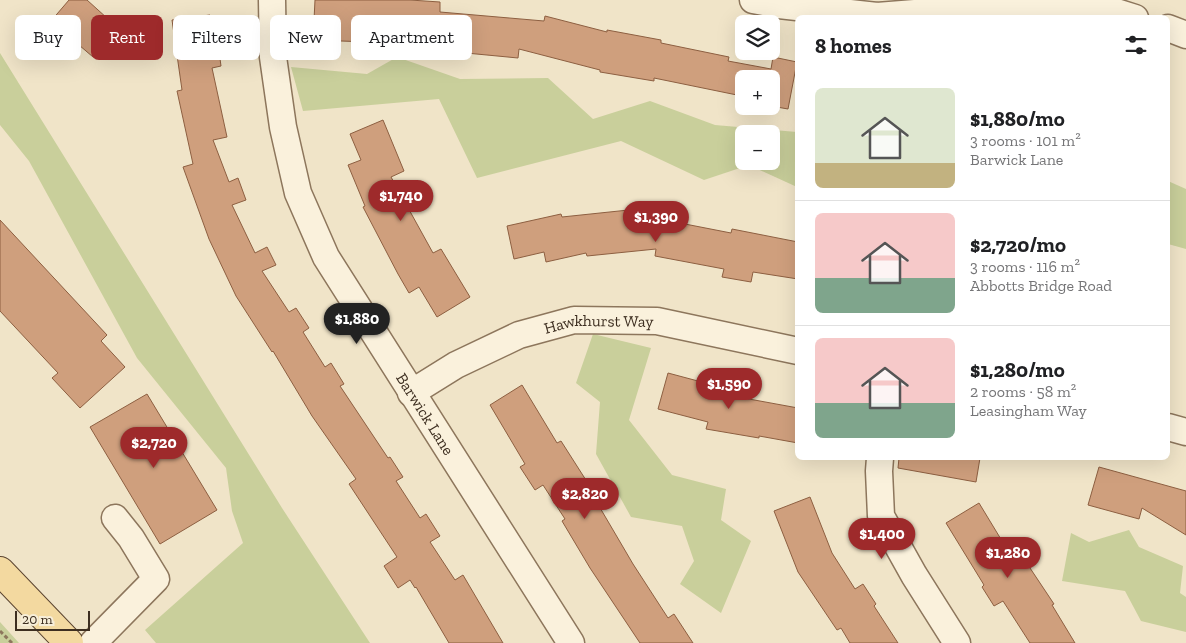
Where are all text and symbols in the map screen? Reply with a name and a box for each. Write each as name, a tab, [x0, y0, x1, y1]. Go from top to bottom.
chip: Buy	[15, 15, 81, 60]
chip: Rent	[91, 15, 163, 60]
chip: Filters	[173, 15, 260, 60]
chip: New	[270, 15, 341, 60]
chip: Apartment	[351, 15, 472, 60]
map controls	[735, 15, 780, 170]
button: layers	[735, 15, 780, 60]
icon: filters	[1122, 31, 1150, 59]
text: 8 homes	[815, 33, 892, 58]
button: +	[735, 70, 780, 115]
text: $1,880/mo	[970, 106, 1065, 131]
icon: home	[855, 108, 915, 168]
button: −	[735, 125, 780, 170]
text: 3 rooms · 101 m²	[970, 131, 1081, 150]
text: Barwick Lane	[970, 150, 1063, 169]
pin: $1,740	[360, 180, 442, 222]
text: $1,740	[379, 186, 423, 205]
pin: $1,390	[615, 200, 697, 243]
text: $1,390	[634, 207, 678, 226]
text: $2,720/mo	[970, 232, 1066, 257]
icon: home	[855, 233, 915, 293]
text: 3 rooms · 116 m²	[970, 257, 1080, 276]
text: Abbotts Bridge Road	[970, 276, 1112, 295]
pin: $1,880	[316, 302, 398, 345]
text: $1,880	[335, 309, 379, 328]
street label: Hawkhurst Way	[542, 310, 654, 337]
text: $1,280/mo	[970, 357, 1065, 382]
icon: home	[855, 358, 915, 418]
pin: $1,590	[688, 368, 770, 410]
street label: Barwick Lane	[392, 369, 459, 458]
text: $1,590	[707, 374, 751, 393]
text: 2 rooms · 58 m²	[970, 382, 1076, 401]
text: Leasingham Way	[970, 401, 1087, 420]
pin: $2,720	[113, 426, 195, 469]
text: $2,720	[131, 433, 177, 452]
pin: $2,820	[544, 478, 626, 520]
text: $2,820	[562, 484, 608, 503]
pin: $1,400	[841, 518, 923, 560]
text: $1,400	[859, 524, 905, 543]
pin: $1,280	[967, 536, 1049, 579]
text: $1,280	[986, 543, 1030, 562]
scale bar	[15, 608, 90, 631]
text: 20 m	[22, 611, 53, 628]

